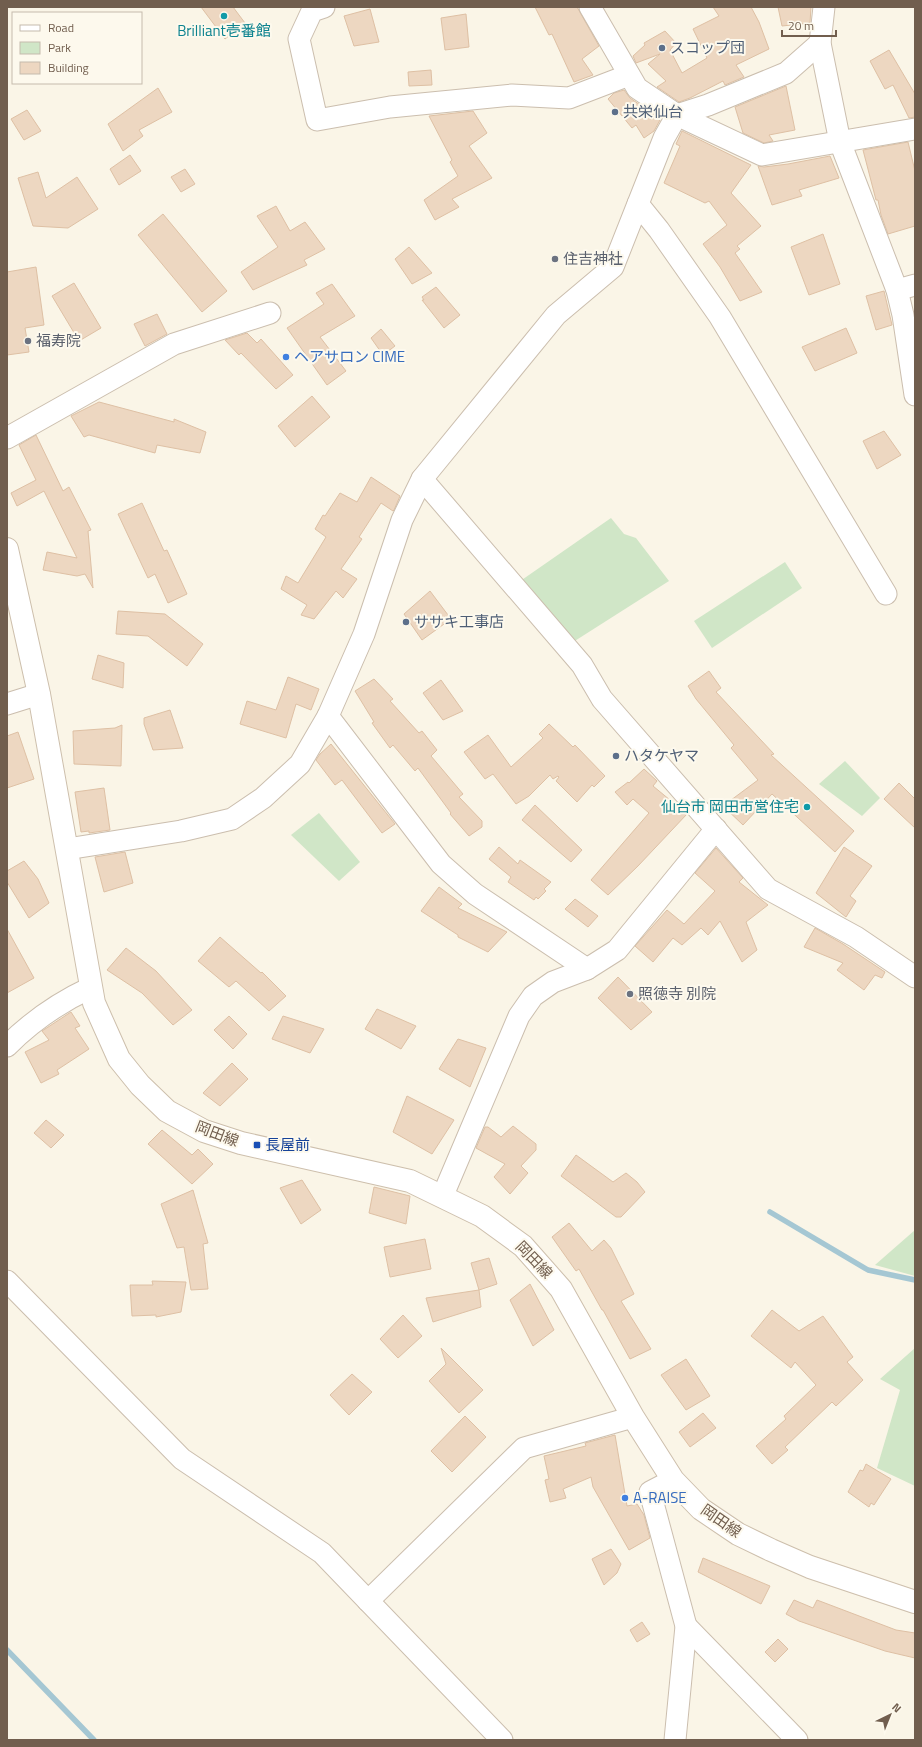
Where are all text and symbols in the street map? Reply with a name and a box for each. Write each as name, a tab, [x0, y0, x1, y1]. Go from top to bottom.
marker: Brilliant壱番館	[219, 11, 229, 21]
legend	[12, 12, 142, 84]
scale bar	[782, 12, 836, 38]
text: 20 m	[788, 16, 814, 35]
text: Road	[48, 18, 74, 37]
place label: Brilliant壱番館	[177, 19, 271, 42]
place label: スコップ団	[670, 36, 745, 59]
text: Park	[48, 38, 71, 57]
marker: スコップ団	[657, 43, 667, 53]
text: Building	[48, 58, 89, 77]
place label: 共栄仙台	[623, 100, 683, 123]
marker: 共栄仙台	[610, 107, 620, 117]
place label: 住吉神社	[563, 247, 623, 270]
marker: 住吉神社	[550, 254, 560, 264]
place label: 福寿院	[36, 329, 81, 352]
marker: 福寿院	[23, 336, 33, 346]
place label: ヘアサロン CIME	[294, 345, 405, 368]
marker: ヘアサロン CIME	[281, 352, 291, 362]
place label: ササキ工事店	[414, 610, 504, 633]
marker: ササキ工事店	[401, 617, 411, 627]
place label: ハタケヤマ	[624, 744, 699, 767]
marker: ハタケヤマ	[611, 751, 621, 761]
place label: 仙台市 岡田市営住宅	[661, 795, 799, 818]
marker: 仙台市 岡田市営住宅	[802, 802, 812, 812]
place label: 照徳寺 別院	[638, 982, 716, 1005]
marker: 照徳寺 別院	[625, 989, 635, 999]
street label: 岡田線	[192, 1115, 242, 1152]
place label: 長屋前	[265, 1133, 310, 1156]
marker: 長屋前	[252, 1140, 262, 1150]
street label: 岡田線	[510, 1235, 558, 1284]
place label: A-RAISE	[633, 1486, 687, 1509]
marker: A-RAISE	[620, 1493, 630, 1503]
street label: 岡田線	[696, 1498, 746, 1543]
north arrow	[870, 1695, 910, 1735]
text: N	[889, 1699, 905, 1716]

